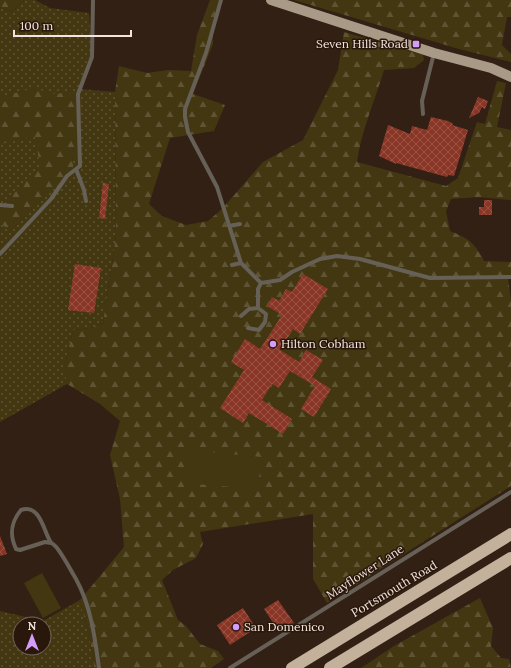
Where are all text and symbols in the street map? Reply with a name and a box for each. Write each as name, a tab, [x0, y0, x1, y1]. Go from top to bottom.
scale bar	[14, 12, 131, 38]
text: 100 m	[20, 18, 53, 33]
place label: Seven Hills Road	[316, 36, 408, 51]
marker: Seven Hills Road	[411, 39, 421, 49]
place label: Hilton Cobham	[281, 336, 366, 351]
marker: Hilton Cobham	[268, 339, 278, 349]
street label: Mayflower Lane	[323, 541, 407, 602]
street label: Portsmouth Road	[348, 557, 439, 620]
north arrow	[12, 616, 52, 656]
text: N	[28, 619, 37, 633]
place label: San Domenico	[244, 619, 325, 634]
marker: San Domenico	[231, 622, 241, 632]

